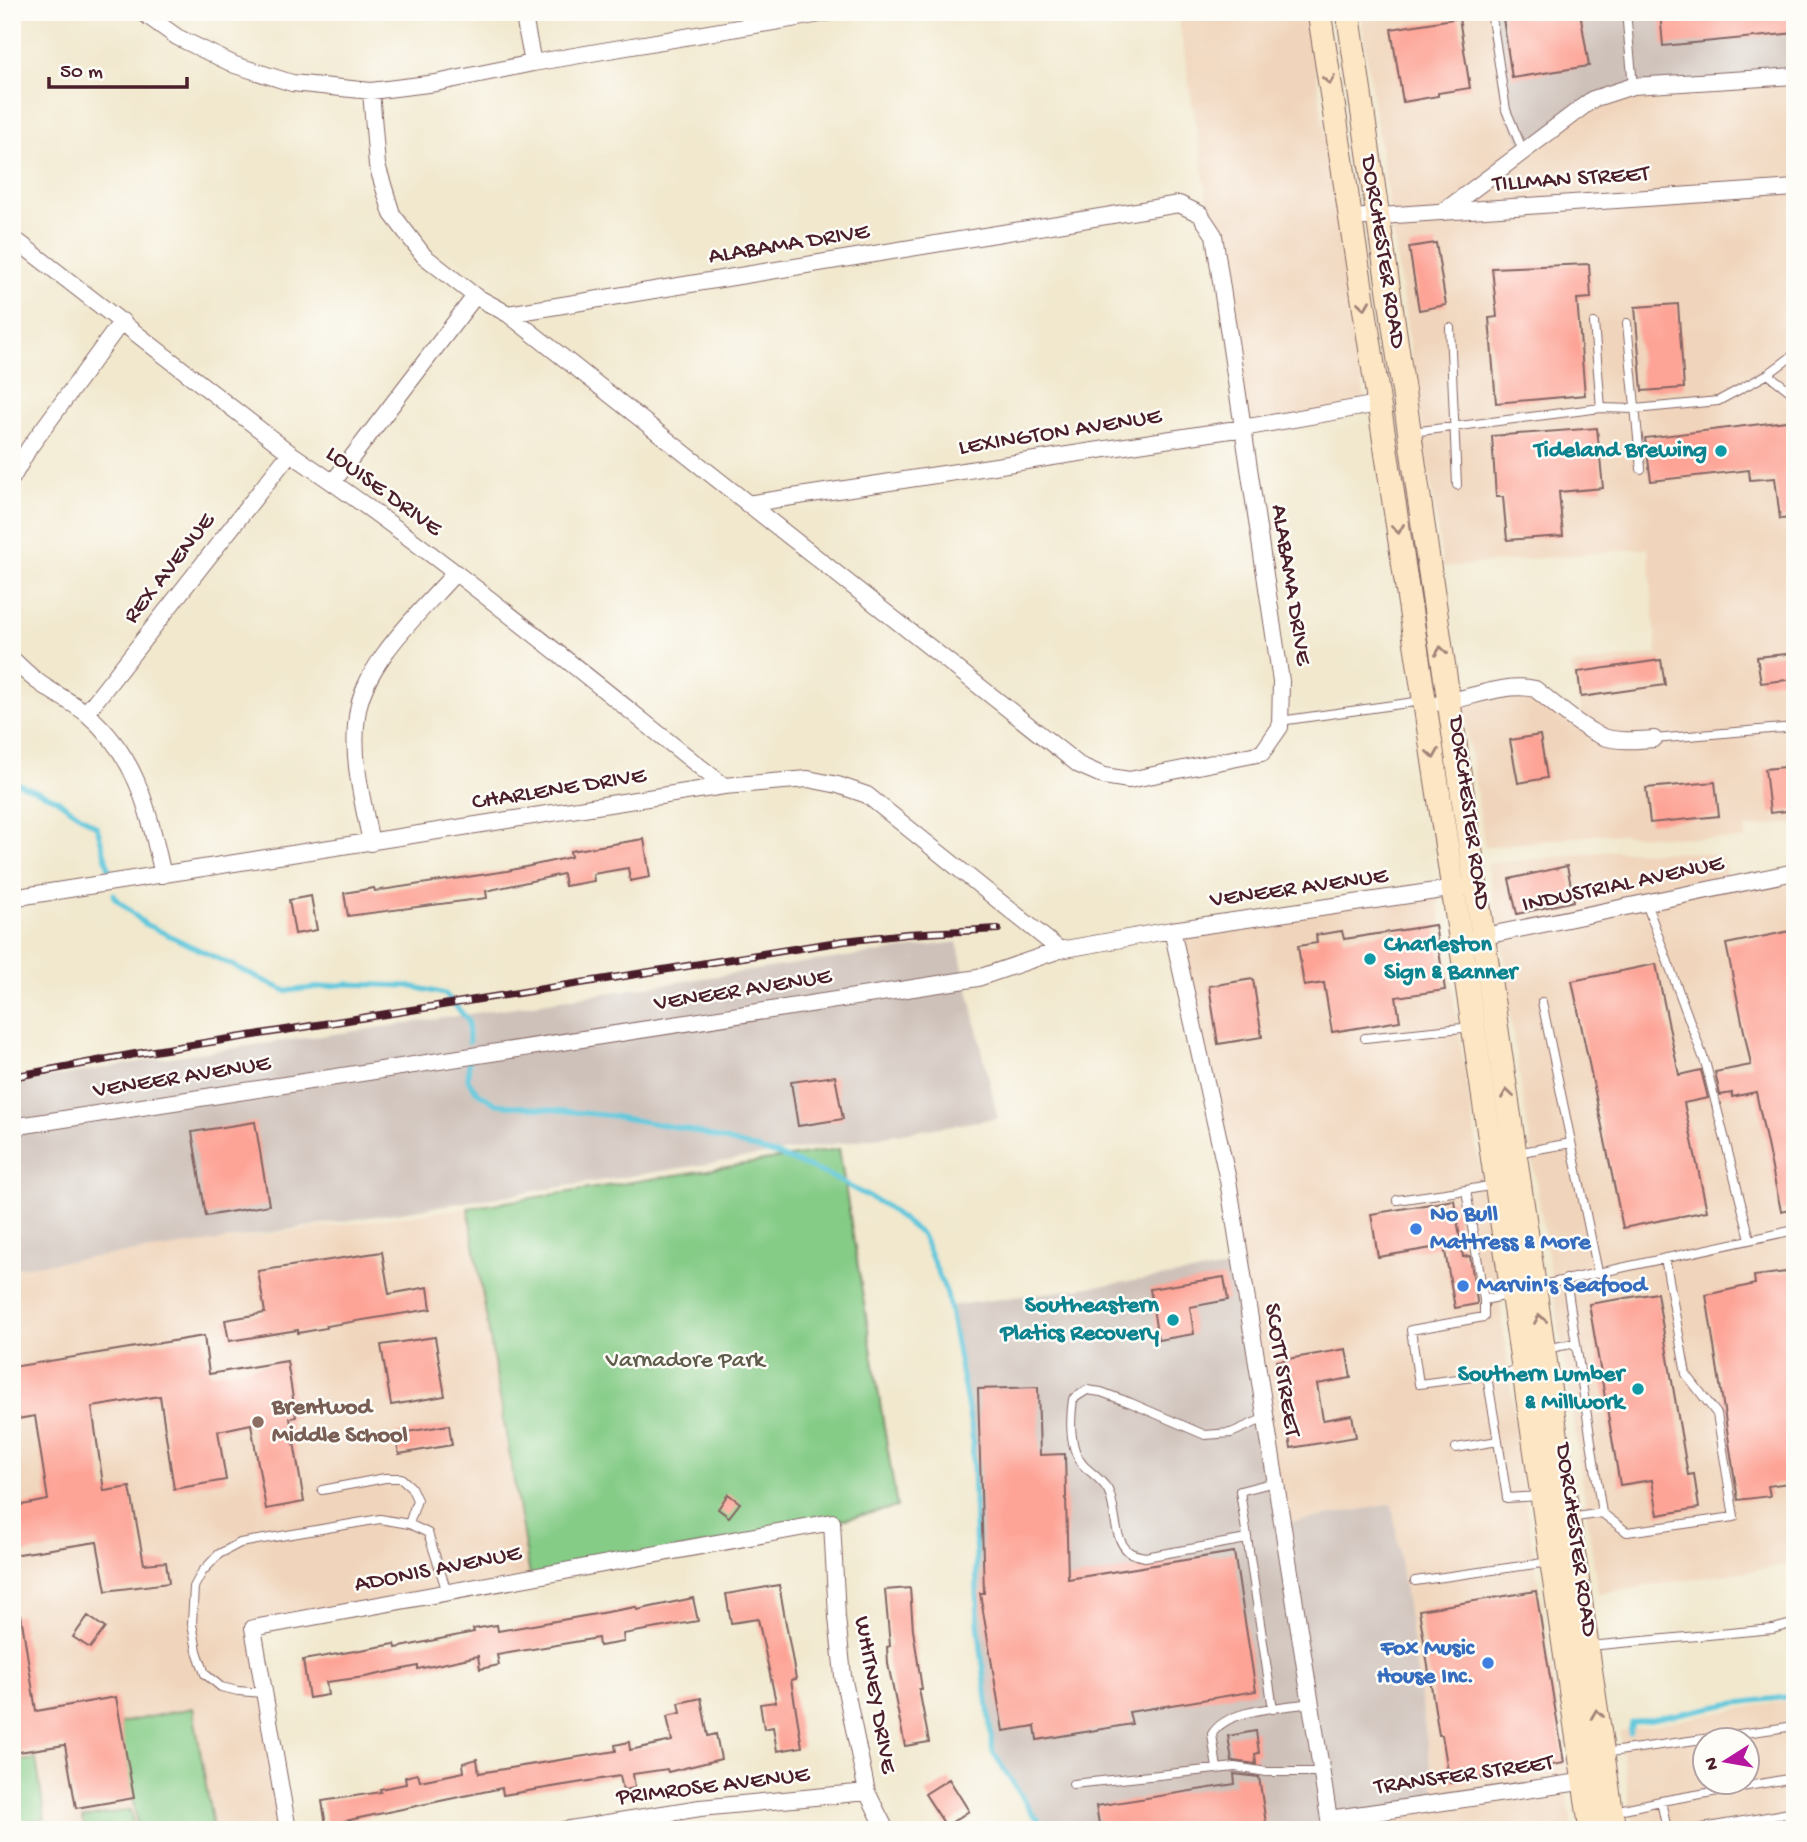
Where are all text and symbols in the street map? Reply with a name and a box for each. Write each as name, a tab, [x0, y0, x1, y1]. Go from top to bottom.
scale bar	[49, 46, 187, 90]
text: 50 m	[60, 61, 103, 86]
one-way arrow	[1322, 74, 1337, 86]
street label: DORCHESTER ROAD	[1352, 152, 1412, 351]
street label: TILLMAN STREET	[1490, 160, 1652, 200]
street label: ALABAMA DRIVE	[707, 218, 872, 272]
one-way arrow	[1356, 299, 1371, 310]
street label: LEXINGTON AVENUE	[956, 402, 1165, 463]
place label: Tideland Brewing	[1532, 437, 1707, 466]
street label: LOUISE DRIVE	[319, 440, 448, 545]
marker: Tideland Brewing	[1713, 443, 1729, 459]
street label: ALABAMA DRIVE	[1263, 503, 1317, 668]
street label: REX AVENUE	[118, 507, 223, 630]
one-way arrow	[1390, 524, 1405, 535]
one-way arrow	[1434, 645, 1449, 656]
street label: DORCHESTER ROAD	[1440, 713, 1496, 912]
one-way arrow	[1425, 748, 1440, 760]
street label: CHARLENE DRIVE	[470, 762, 649, 818]
street label: INDUSTRIAL AVENUE	[1520, 849, 1727, 921]
street label: VENEER AVENUE	[1207, 862, 1391, 916]
place label: Charleston Sign & Banner	[1384, 931, 1520, 988]
marker: Charleston Sign & Banner	[1362, 951, 1378, 967]
street label: VENEER AVENUE	[651, 963, 835, 1019]
street label: VENEER AVENUE	[90, 1050, 274, 1106]
one-way arrow	[1500, 1088, 1515, 1100]
place label: No Bull Mattress & More	[1430, 1201, 1592, 1258]
marker: No Bull Mattress & More	[1408, 1221, 1424, 1237]
place label: Marvin's Seafood	[1477, 1272, 1649, 1301]
marker: Marvin's Seafood	[1455, 1278, 1471, 1294]
place label: Southeastern Platics Recovery	[999, 1292, 1160, 1349]
street label: SCOTT STREET	[1256, 1301, 1306, 1441]
marker: Southeastern Platics Recovery	[1165, 1312, 1181, 1328]
one-way arrow	[1532, 1313, 1547, 1325]
park label: Varnadore Park	[605, 1347, 767, 1376]
place label: Southern Lumber & Millwork	[1458, 1361, 1627, 1418]
marker: Southern Lumber & Millwork	[1630, 1381, 1646, 1397]
place label: Brentwod Middle School	[271, 1394, 408, 1451]
marker: Brentwod Middle School	[250, 1414, 266, 1430]
street label: DORCHESTER ROAD	[1547, 1440, 1603, 1639]
street label: ADONIS AVENUE	[352, 1539, 525, 1600]
street label: WHITNEY DRIVE	[846, 1614, 902, 1777]
place label: Fox Music House Inc.	[1377, 1635, 1476, 1692]
marker: Fox Music House Inc.	[1480, 1655, 1496, 1671]
one-way arrow	[1590, 1708, 1605, 1720]
north arrow	[1692, 1727, 1762, 1797]
street label: TRANSFER STREET	[1371, 1749, 1557, 1803]
text: N	[1700, 1755, 1725, 1772]
street label: PRIMROSE AVENUE	[614, 1761, 812, 1813]

